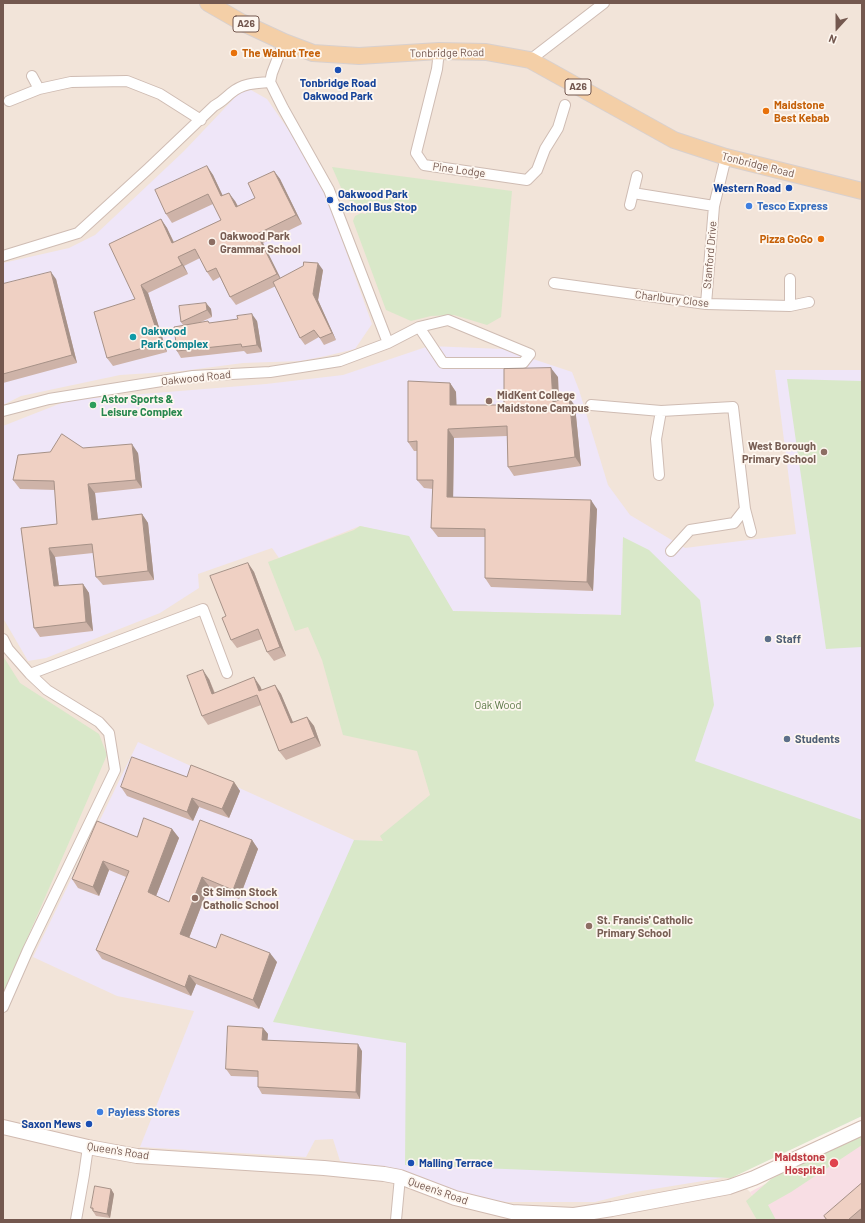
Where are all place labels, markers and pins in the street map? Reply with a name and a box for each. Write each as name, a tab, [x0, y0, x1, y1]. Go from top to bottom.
place label: The Walnut Tree	[242, 46, 320, 60]
marker: The Walnut Tree	[229, 48, 239, 58]
marker: Tonbridge Road Oakwood Park	[333, 65, 343, 75]
place label: Tonbridge Road Oakwood Park	[300, 76, 376, 102]
place label: Maidstone Best Kebab	[774, 98, 829, 124]
marker: Maidstone Best Kebab	[761, 106, 771, 116]
place label: Western Road	[713, 181, 781, 195]
marker: Western Road	[784, 183, 794, 193]
place label: Oakwood Park School Bus Stop	[338, 187, 417, 213]
marker: Oakwood Park School Bus Stop	[325, 195, 335, 205]
place label: Tesco Express	[757, 199, 828, 213]
marker: Tesco Express	[744, 201, 754, 211]
place label: Oakwood Park Grammar School	[220, 229, 301, 255]
place label: Pizza GoGo	[760, 232, 813, 246]
marker: Pizza GoGo	[816, 234, 826, 244]
marker: Oakwood Park Grammar School	[207, 237, 217, 247]
place label: Oakwood Park Complex	[141, 324, 208, 350]
marker: Oakwood Park Complex	[128, 332, 138, 342]
place label: MidKent College Maidstone Campus	[497, 388, 589, 414]
place label: Astor Sports & Leisure Complex	[101, 392, 182, 418]
marker: MidKent College Maidstone Campus	[484, 396, 494, 406]
marker: Astor Sports & Leisure Complex	[88, 400, 98, 410]
place label: West Borough Primary School	[742, 439, 816, 465]
marker: West Borough Primary School	[819, 447, 829, 457]
place label: Staff	[776, 632, 801, 646]
marker: Staff	[763, 634, 773, 644]
place label: Students	[795, 732, 840, 746]
marker: Students	[782, 734, 792, 744]
place label: St Simon Stock Catholic School	[203, 885, 279, 911]
marker: St Simon Stock Catholic School	[190, 893, 200, 903]
place label: St. Francis' Catholic Primary School	[597, 913, 693, 939]
marker: St. Francis' Catholic Primary School	[584, 921, 594, 931]
place label: Payless Stores	[108, 1105, 180, 1119]
marker: Payless Stores	[95, 1107, 105, 1117]
place label: Saxon Mews	[22, 1117, 81, 1131]
marker: Saxon Mews	[84, 1119, 94, 1129]
place label: Maidstone Hospital	[775, 1150, 825, 1176]
place label: Malling Terrace	[419, 1156, 493, 1170]
marker: Maidstone Hospital	[828, 1157, 840, 1169]
marker: Malling Terrace	[406, 1158, 416, 1168]

